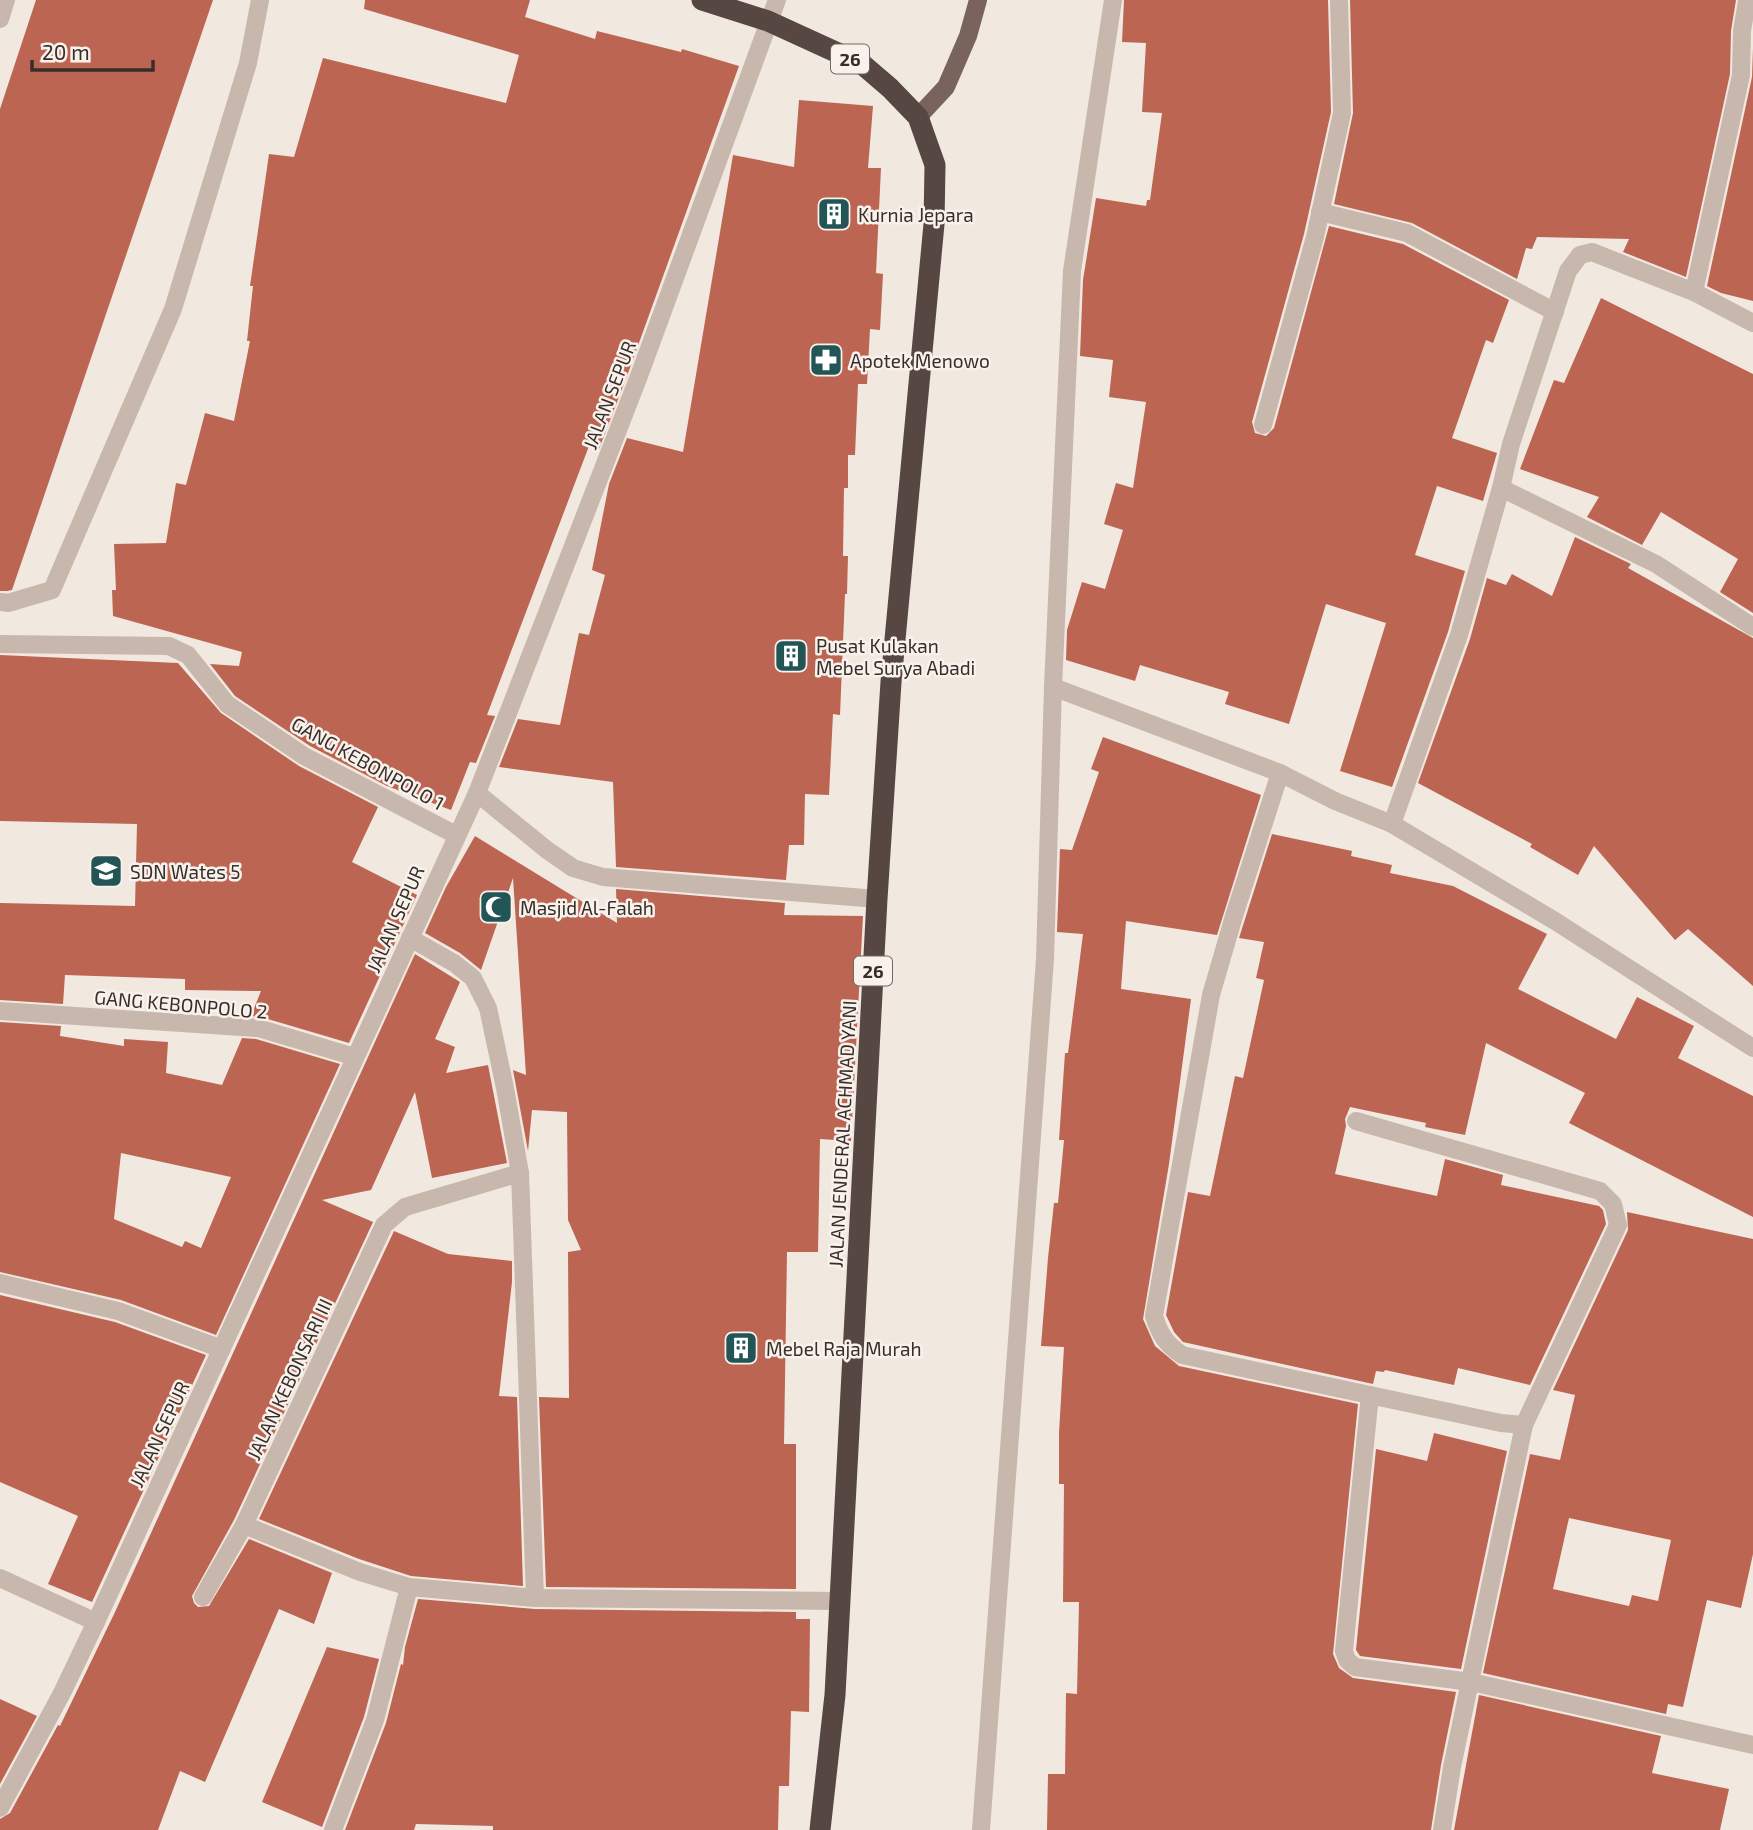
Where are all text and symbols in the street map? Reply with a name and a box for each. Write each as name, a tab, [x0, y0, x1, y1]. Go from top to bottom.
scale bar	[32, 28, 152, 72]
text: 20 m	[42, 39, 90, 64]
road number: 26	[831, 44, 869, 74]
building icon: Kurnia Jepara	[815, 195, 853, 233]
place label: Kurnia Jepara	[858, 203, 974, 226]
street label: JALAN SEPUR	[578, 337, 640, 453]
pharmacy icon: Apotek Menowo	[807, 341, 845, 379]
place label: Apotek Menowo	[850, 349, 990, 372]
place label: Pusat Kulakan Mebel Surya Abadi	[816, 634, 975, 679]
building icon: Pusat Kulakan Mebel Surya Abadi	[772, 637, 810, 675]
street label: GANG KEBONPOLO 1	[288, 712, 448, 814]
school or university icon: SDN Wates 5	[87, 852, 125, 890]
place label: SDN Wates 5	[130, 860, 240, 883]
street label: JALAN SEPUR	[361, 862, 429, 976]
mosque icon: Masjid Al-Falah	[477, 888, 515, 926]
place label: Masjid Al-Falah	[520, 896, 654, 919]
road number: 26	[854, 956, 892, 986]
street label: GANG KEBONPOLO 2	[93, 985, 269, 1023]
street label: JALAN JENDERAL ACHMAD YANI	[824, 1000, 860, 1268]
street label: JALAN KEBONSARI III	[241, 1295, 337, 1463]
building icon: Mebel Raja Murah	[722, 1329, 760, 1367]
place label: Mebel Raja Murah	[766, 1337, 921, 1360]
street label: JALAN SEPUR	[124, 1377, 194, 1491]

